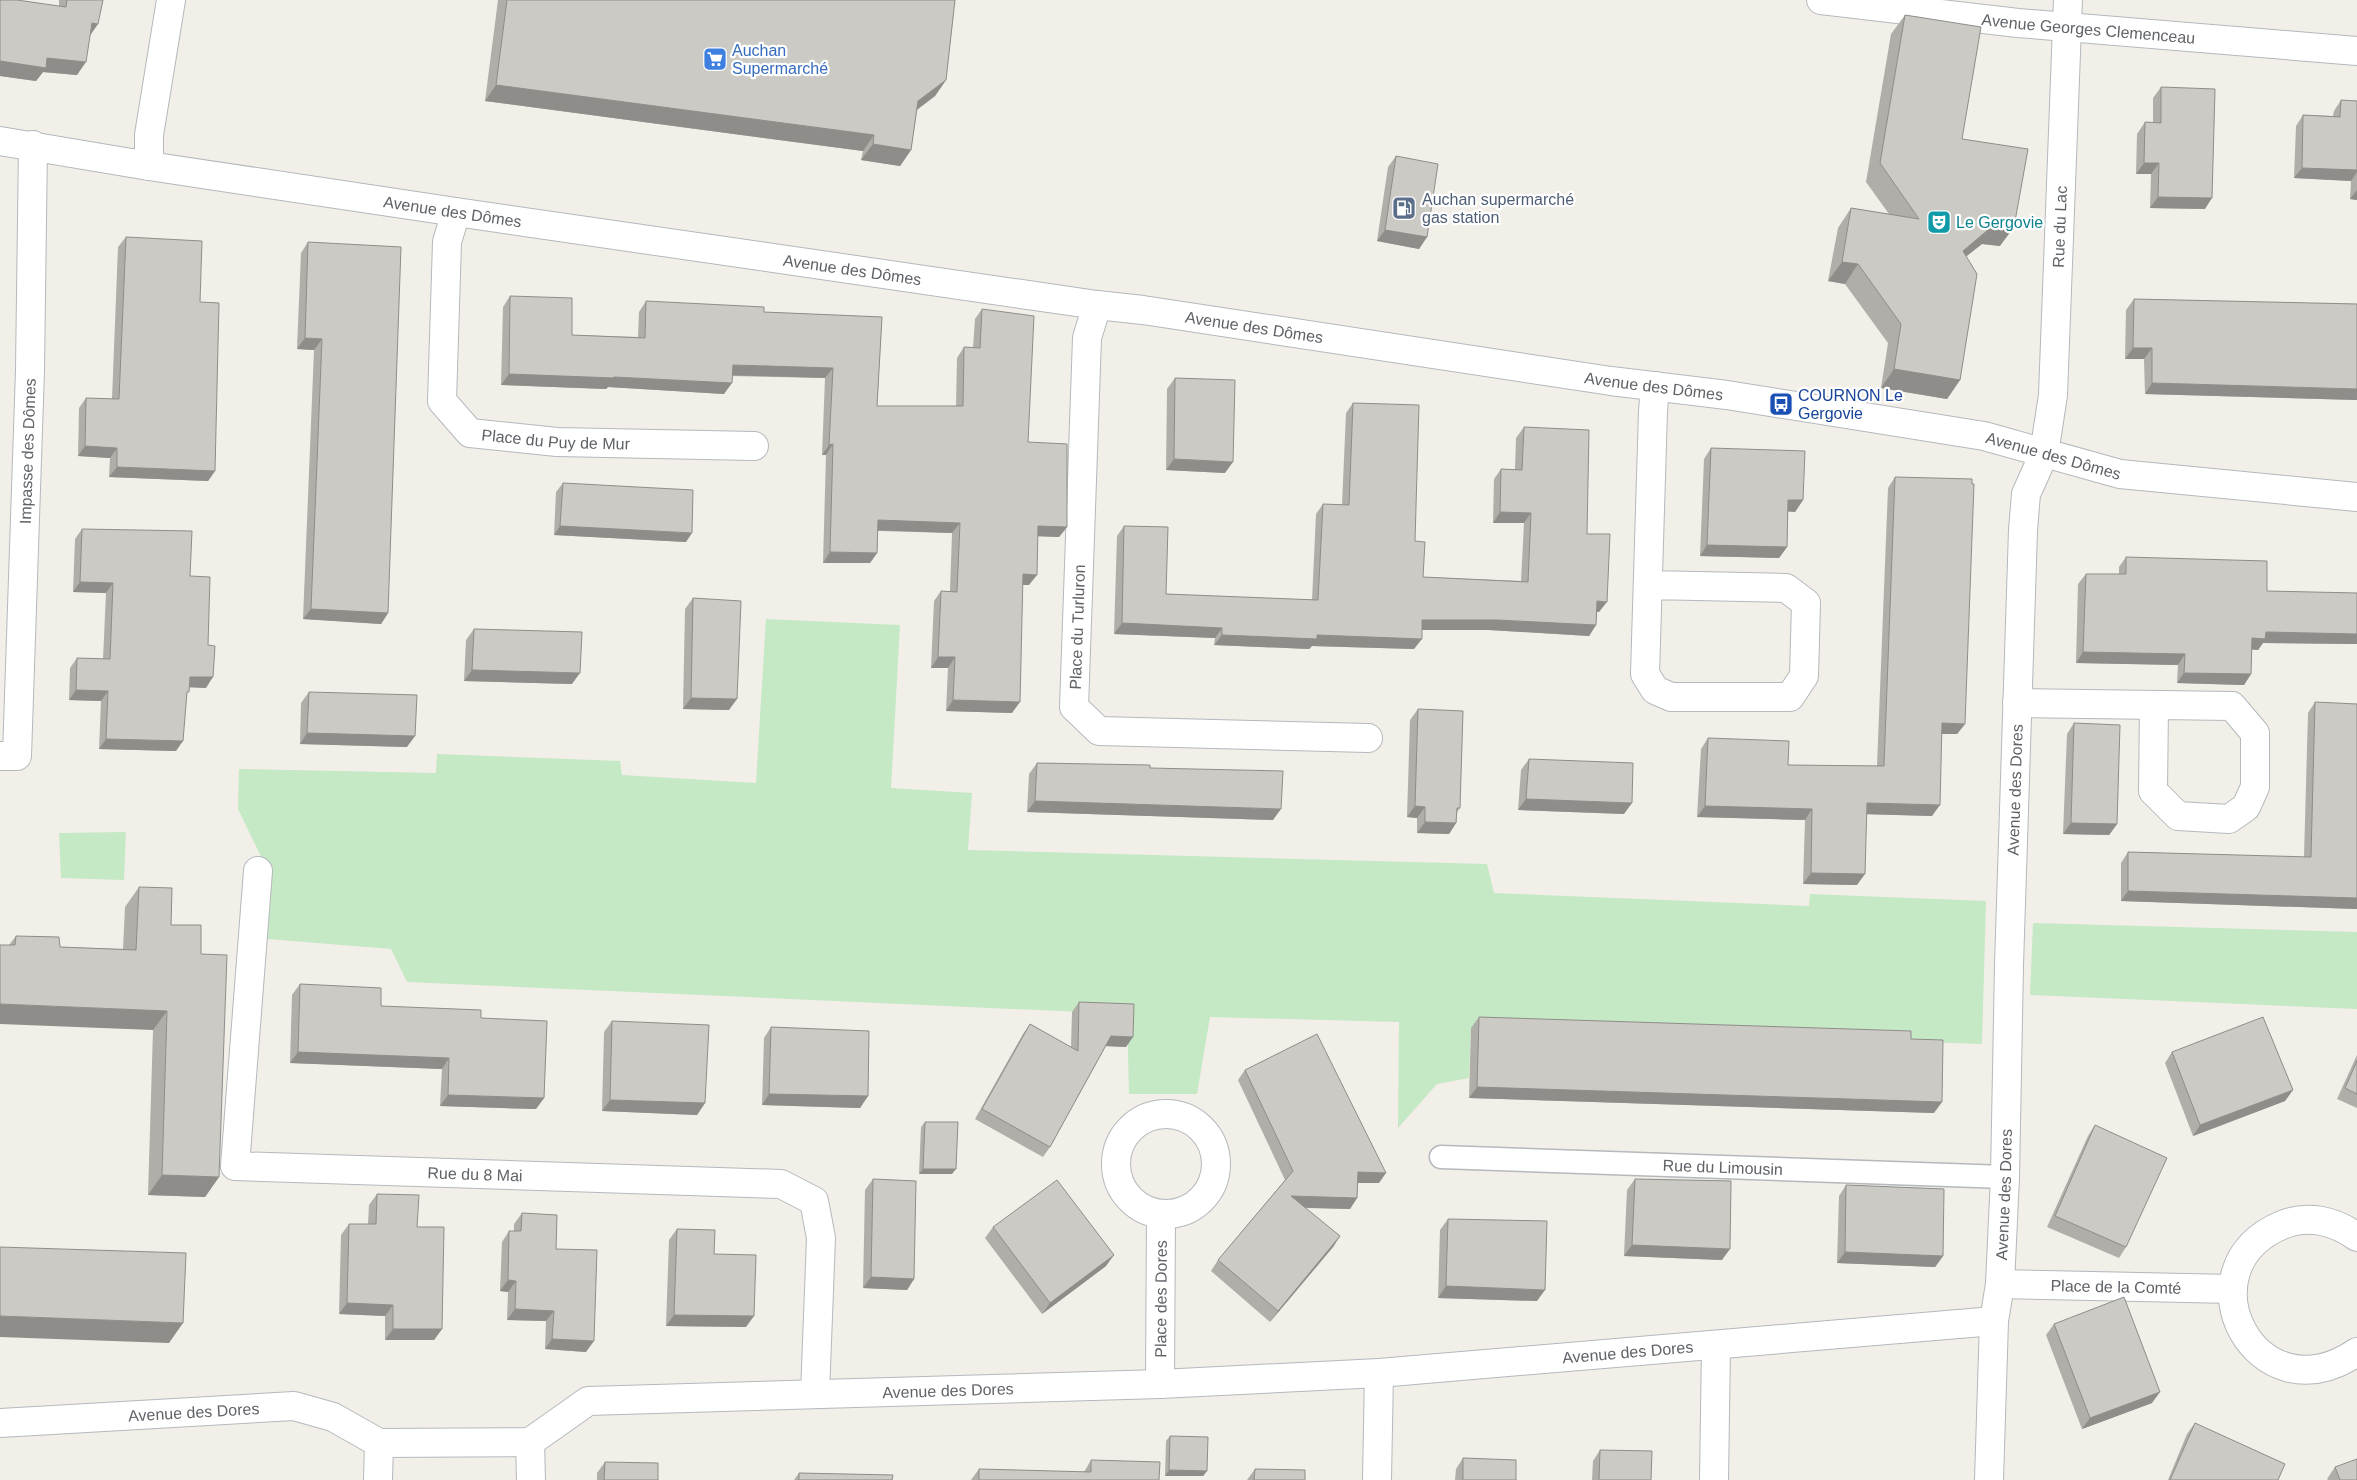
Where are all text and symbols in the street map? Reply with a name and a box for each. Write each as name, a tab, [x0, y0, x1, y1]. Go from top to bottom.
street label: Avenue Georges Clemenceau	[1981, 11, 2196, 47]
place label: Auchan Supermarché	[732, 42, 828, 77]
supermarket icon: Auchan Supermarché	[702, 46, 728, 72]
street label: Rue du Lac	[2050, 186, 2070, 268]
place label: Auchan supermarché gas station	[1422, 191, 1574, 226]
street label: Avenue des Dômes	[382, 193, 523, 230]
fuel station icon: Auchan supermarché gas station	[1391, 195, 1417, 221]
theatre icon: Le Gergovie	[1926, 209, 1952, 235]
place label: Le Gergovie	[1956, 214, 2043, 231]
street label: Avenue des Dômes	[782, 252, 922, 288]
street label: Avenue des Dômes	[1184, 309, 1324, 346]
street label: Avenue des Dômes	[1583, 369, 1724, 403]
street label: Impasse des Dômes	[17, 378, 39, 524]
place label: COURNON Le Gergovie	[1798, 387, 1903, 422]
bus stop icon: COURNON Le Gergovie	[1768, 391, 1794, 417]
street label: Place du Puy de Mur	[481, 426, 631, 452]
street label: Avenue des Dômes	[1984, 429, 2123, 483]
street label: Place du Turluron	[1067, 564, 1088, 690]
street label: Avenue des Dores	[2005, 724, 2026, 856]
street label: Avenue des Dores	[1993, 1129, 2015, 1261]
street label: Rue du Limousin	[1662, 1157, 1783, 1178]
street label: Rue du 8 Mai	[427, 1164, 523, 1184]
street label: Place des Dores	[1152, 1240, 1170, 1358]
street label: Place de la Comté	[2050, 1277, 2182, 1297]
street label: Avenue des Dores	[1562, 1338, 1694, 1366]
street label: Avenue des Dores	[882, 1380, 1014, 1401]
street label: Avenue des Dores	[128, 1400, 260, 1425]

